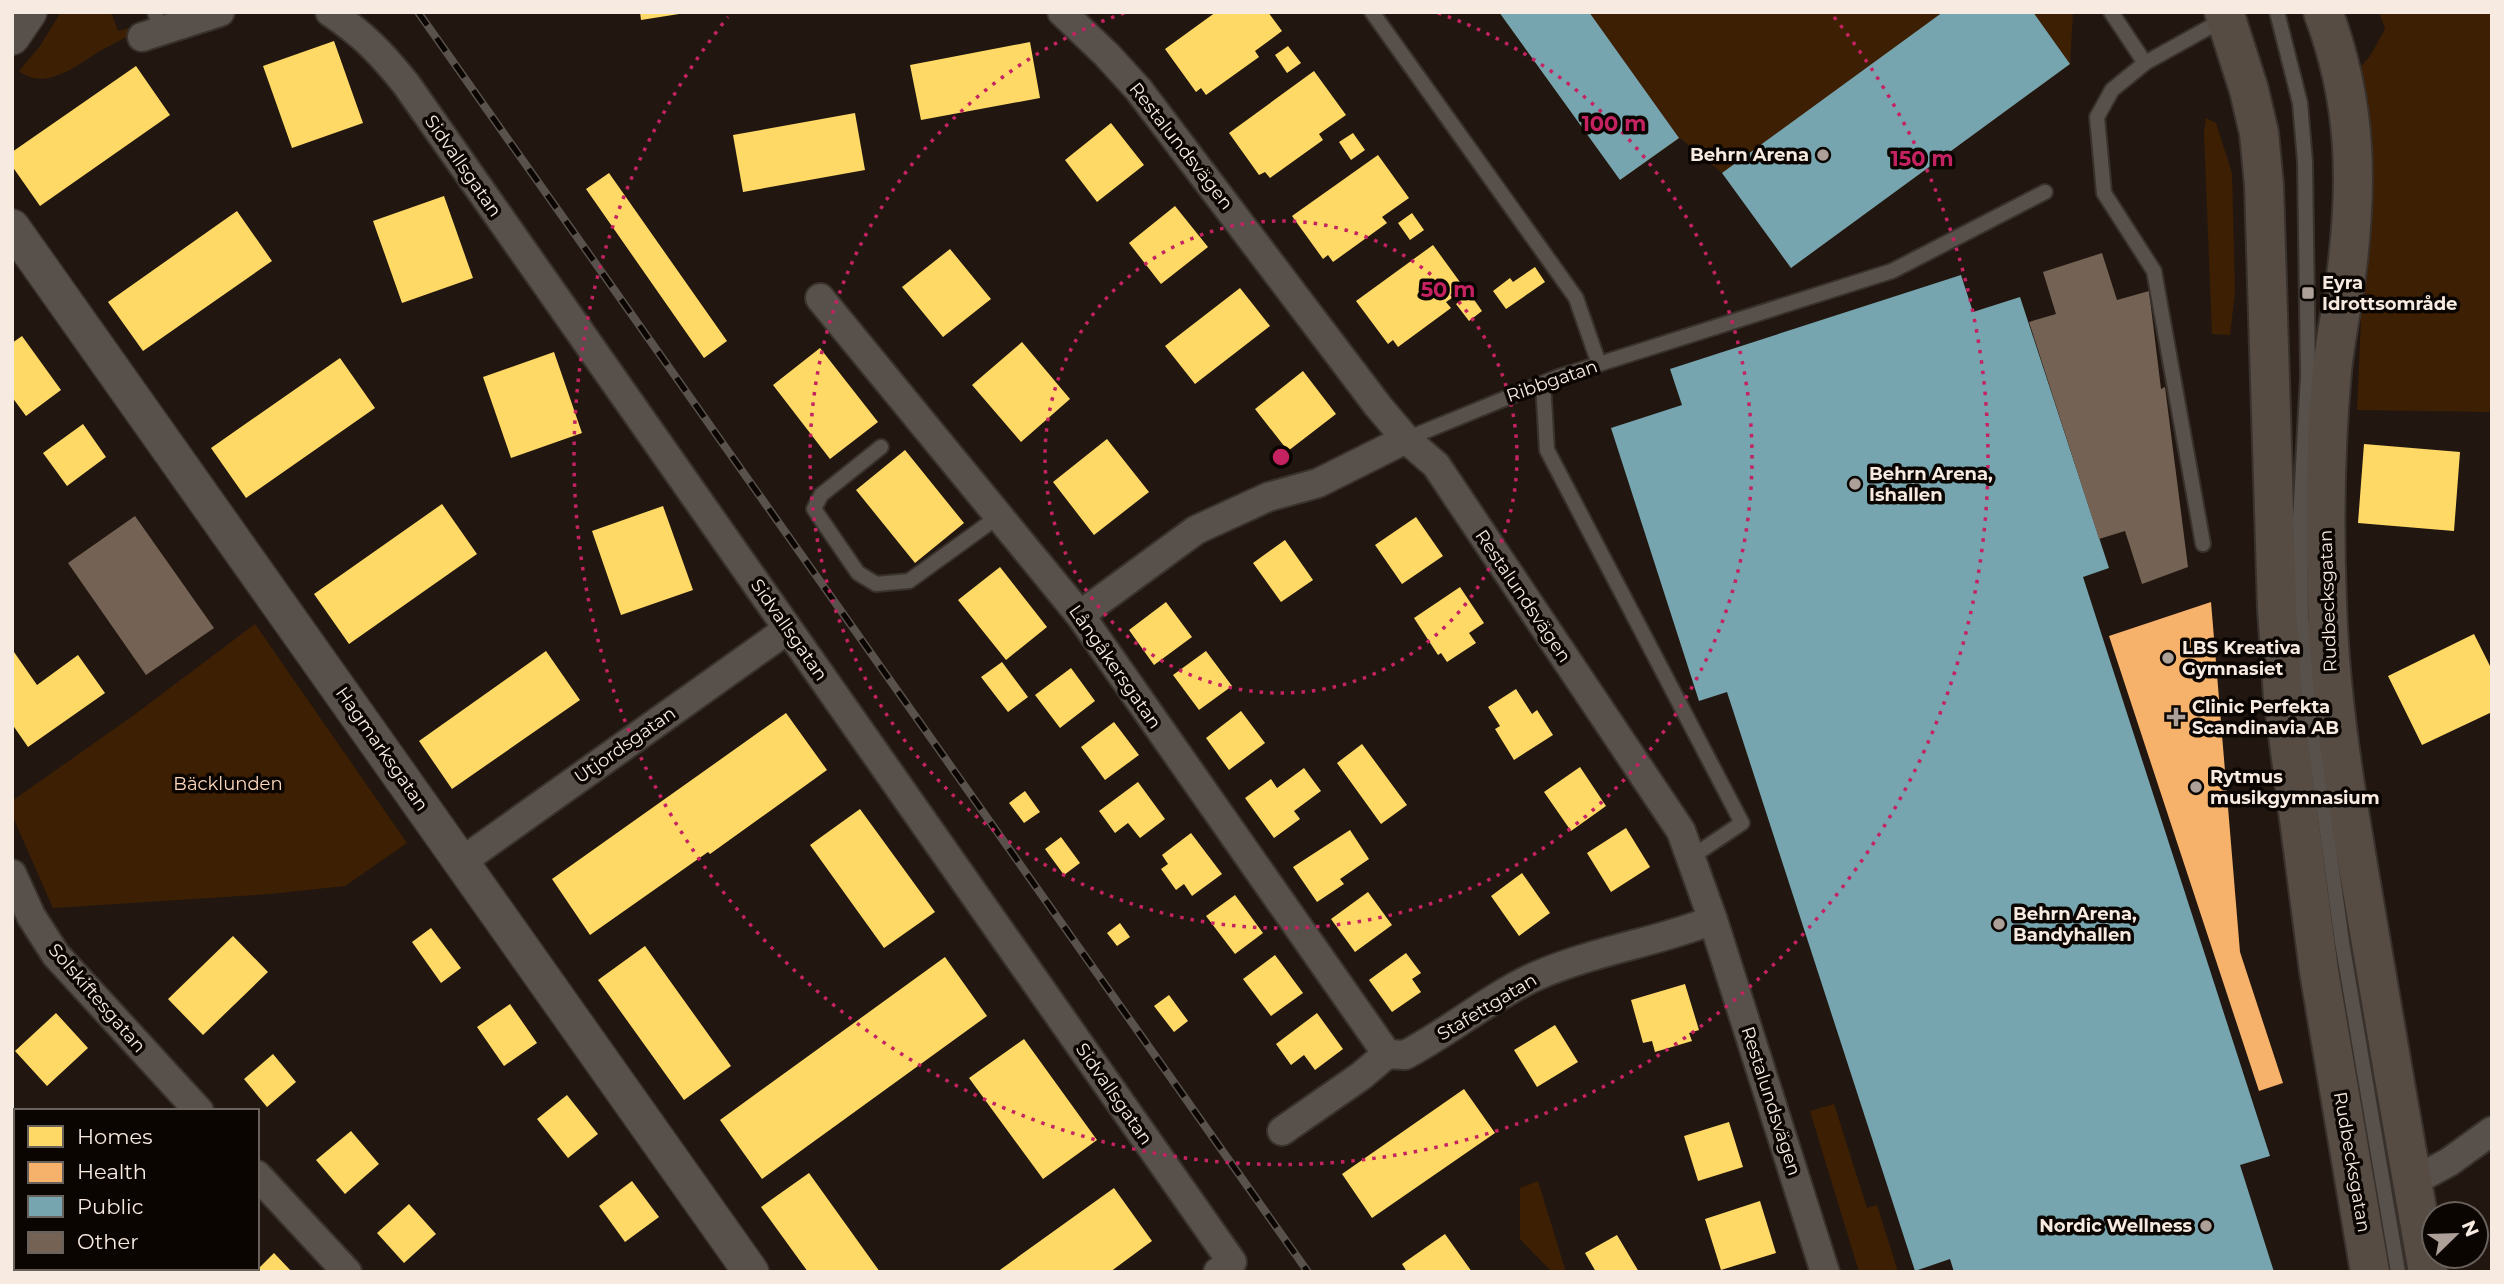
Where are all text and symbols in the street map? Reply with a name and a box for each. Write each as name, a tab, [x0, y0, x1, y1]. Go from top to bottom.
street label: Restalundsvägen	[1124, 78, 1238, 214]
street label: Sidvallsgatan	[420, 111, 506, 221]
text: 100 m	[1582, 111, 1646, 136]
place label: Behrn Arena	[1690, 144, 1809, 166]
text: 150 m	[1891, 146, 1953, 171]
marker: Behrn Arena	[1815, 147, 1831, 163]
place label: Eyra Idrottsområde	[2322, 272, 2457, 315]
text: 50 m	[1421, 277, 1475, 302]
marker: Eyra Idrottsområde	[2300, 285, 2316, 301]
street label: Ribbgatan	[1504, 355, 1600, 407]
centre of rings	[1269, 445, 1293, 469]
place label: Behrn Arena, Ishallen	[1869, 463, 1993, 506]
marker: Behrn Arena, Ishallen	[1847, 476, 1863, 492]
street label: Restalundsvägen	[1470, 525, 1576, 667]
street label: Rudbecksgatan	[2315, 529, 2341, 673]
street label: Sidvallsgatan	[746, 575, 832, 685]
street label: Långåkersgatan	[1064, 601, 1166, 733]
place label: LBS Kreativa Gymnasiet	[2182, 637, 2301, 680]
marker: LBS Kreativa Gymnasiet	[2160, 650, 2176, 666]
street label: Hagmarksgatan	[331, 683, 433, 815]
place label: Clinic Perfekta Scandinavia AB	[2192, 696, 2339, 739]
street label: Utjordsgatan	[570, 702, 680, 788]
marker: Clinic Perfekta Scandinavia AB	[2166, 707, 2186, 727]
place label: Rytmus musikgymnasium	[2210, 766, 2380, 809]
park label: Bäcklunden	[173, 773, 283, 795]
marker: Rytmus musikgymnasium	[2188, 779, 2204, 795]
place label: Behrn Arena, Bandyhallen	[2013, 903, 2137, 946]
marker: Behrn Arena, Bandyhallen	[1991, 916, 2007, 932]
street label: Solskiftesgatan	[44, 939, 150, 1057]
street label: Stafettgatan	[1433, 969, 1541, 1045]
street label: Restalundsvägen	[1737, 1024, 1805, 1178]
street label: Sidvallsgatan	[1071, 1039, 1157, 1149]
street label: Rudbecksgatan	[2329, 1090, 2375, 1234]
legend	[14, 1109, 259, 1270]
text: Homes	[77, 1124, 152, 1149]
text: Health	[77, 1159, 147, 1184]
text: Public	[77, 1194, 144, 1219]
north arrow	[2420, 1200, 2490, 1270]
place label: Nordic Wellness	[2039, 1215, 2192, 1237]
text: N	[2457, 1217, 2484, 1240]
marker: Nordic Wellness	[2198, 1218, 2214, 1234]
text: Other	[77, 1229, 139, 1254]

